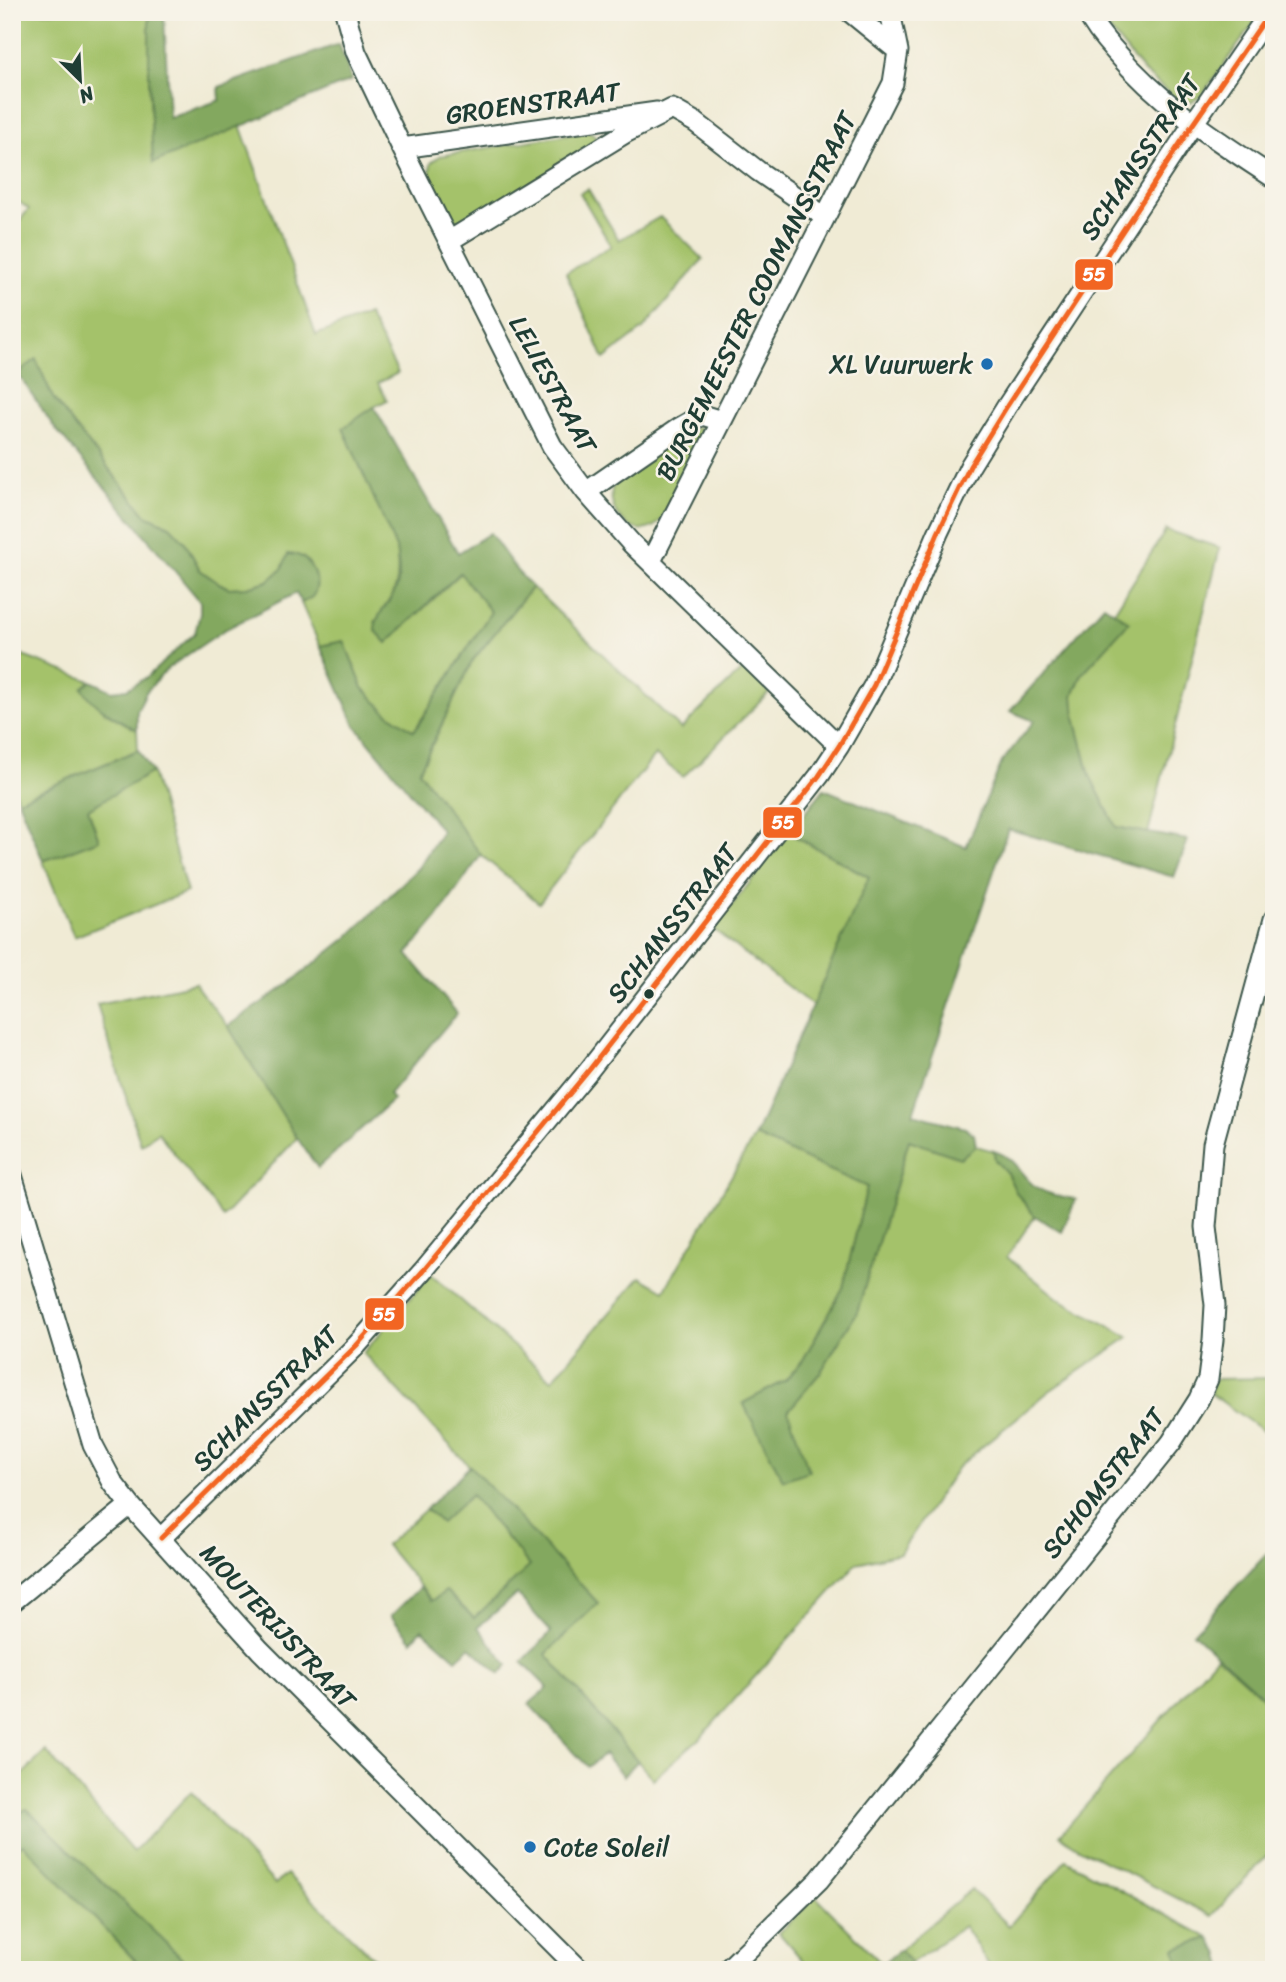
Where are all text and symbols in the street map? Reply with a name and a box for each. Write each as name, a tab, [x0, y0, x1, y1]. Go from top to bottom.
north arrow	[46, 46, 116, 116]
street label: SCHANSSTRAAT	[1067, 62, 1214, 250]
street label: GROENSTRAAT	[443, 68, 625, 138]
text: N	[73, 77, 100, 113]
street label: BURGEMEESTER COOMANSSTRAAT	[643, 101, 870, 489]
line badge: 55	[1074, 258, 1114, 291]
text: 55	[1082, 258, 1106, 291]
street label: LELIESTRAAT	[496, 306, 611, 463]
place label: XL Vuurwerk	[828, 341, 973, 387]
marker: XL Vuurwerk	[979, 356, 995, 372]
line badge: 55	[762, 806, 803, 839]
text: 55	[771, 806, 795, 839]
street label: SCHANSSTRAAT	[594, 831, 751, 1013]
unlabelled marker	[642, 987, 656, 1001]
line badge: 55	[364, 1297, 405, 1331]
text: 55	[372, 1298, 396, 1331]
street label: SCHANSSTRAAT	[180, 1312, 351, 1483]
street label: SCHOMSTRAAT	[1029, 1396, 1178, 1569]
street label: MOUTERIJSTRAAT	[188, 1532, 369, 1722]
place label: Cote Soleil	[544, 1824, 670, 1870]
marker: Cote Soleil	[522, 1839, 538, 1855]

